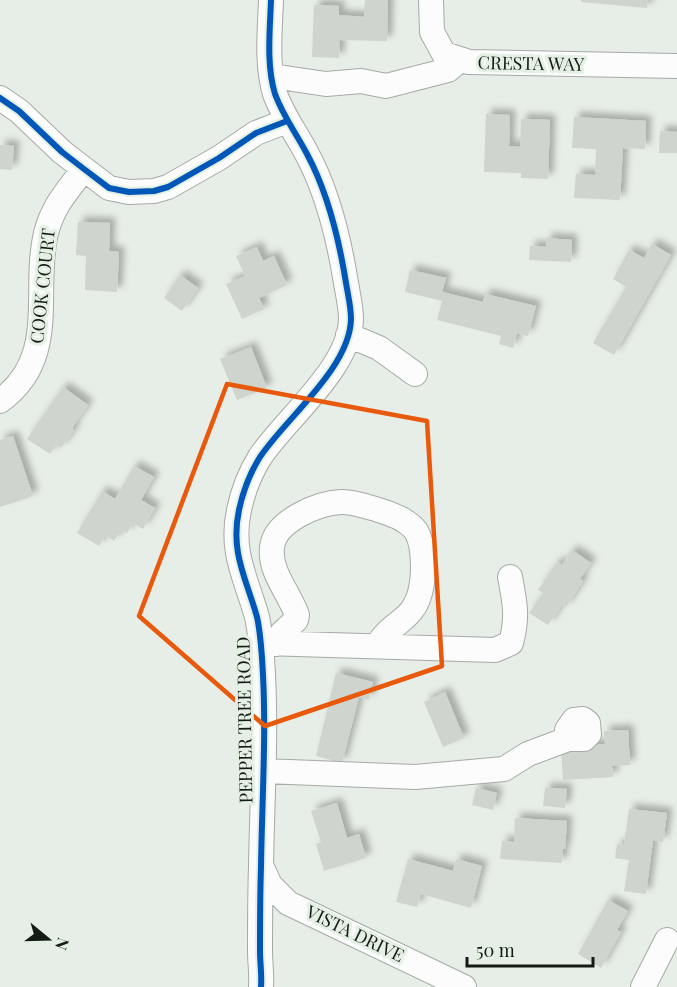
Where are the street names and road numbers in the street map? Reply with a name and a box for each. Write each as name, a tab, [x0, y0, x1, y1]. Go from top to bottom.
street label: CRESTA WAY	[477, 50, 585, 76]
street label: COOK COURT	[24, 227, 60, 345]
street label: PEPPER TREE ROAD	[231, 636, 257, 804]
street label: VISTA DRIVE	[302, 899, 408, 967]

